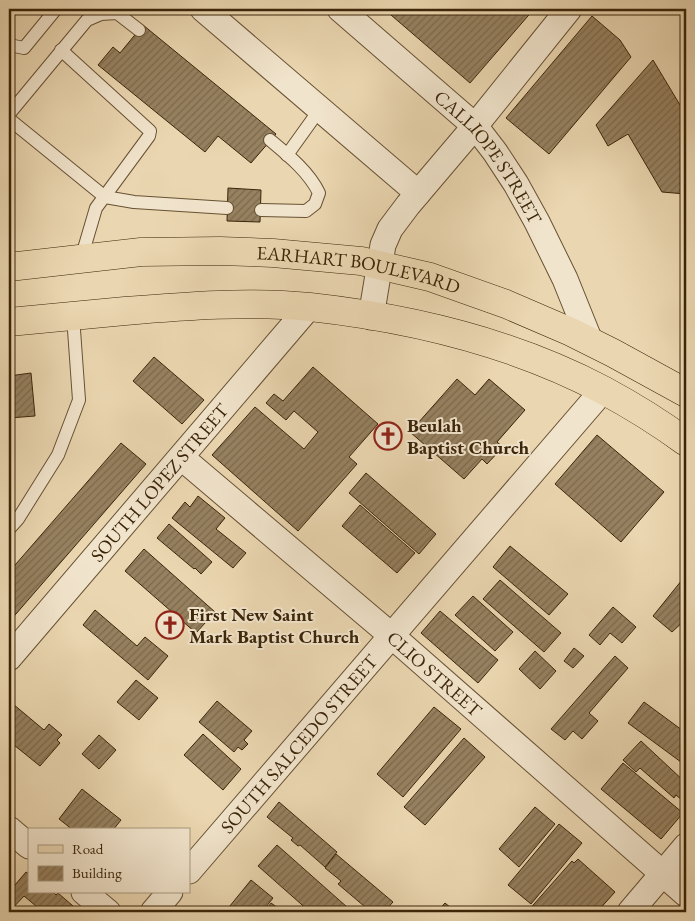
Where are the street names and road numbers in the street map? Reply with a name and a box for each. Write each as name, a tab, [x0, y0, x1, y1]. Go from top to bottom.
street label: CALLIOPE STREET	[429, 84, 548, 228]
street label: EARHART BOULEVARD	[256, 240, 464, 299]
street label: SOUTH LOPEZ STREET	[84, 398, 234, 567]
street label: CLIO STREET	[382, 625, 488, 722]
street label: SOUTH SALCEDO STREET	[215, 649, 383, 838]

